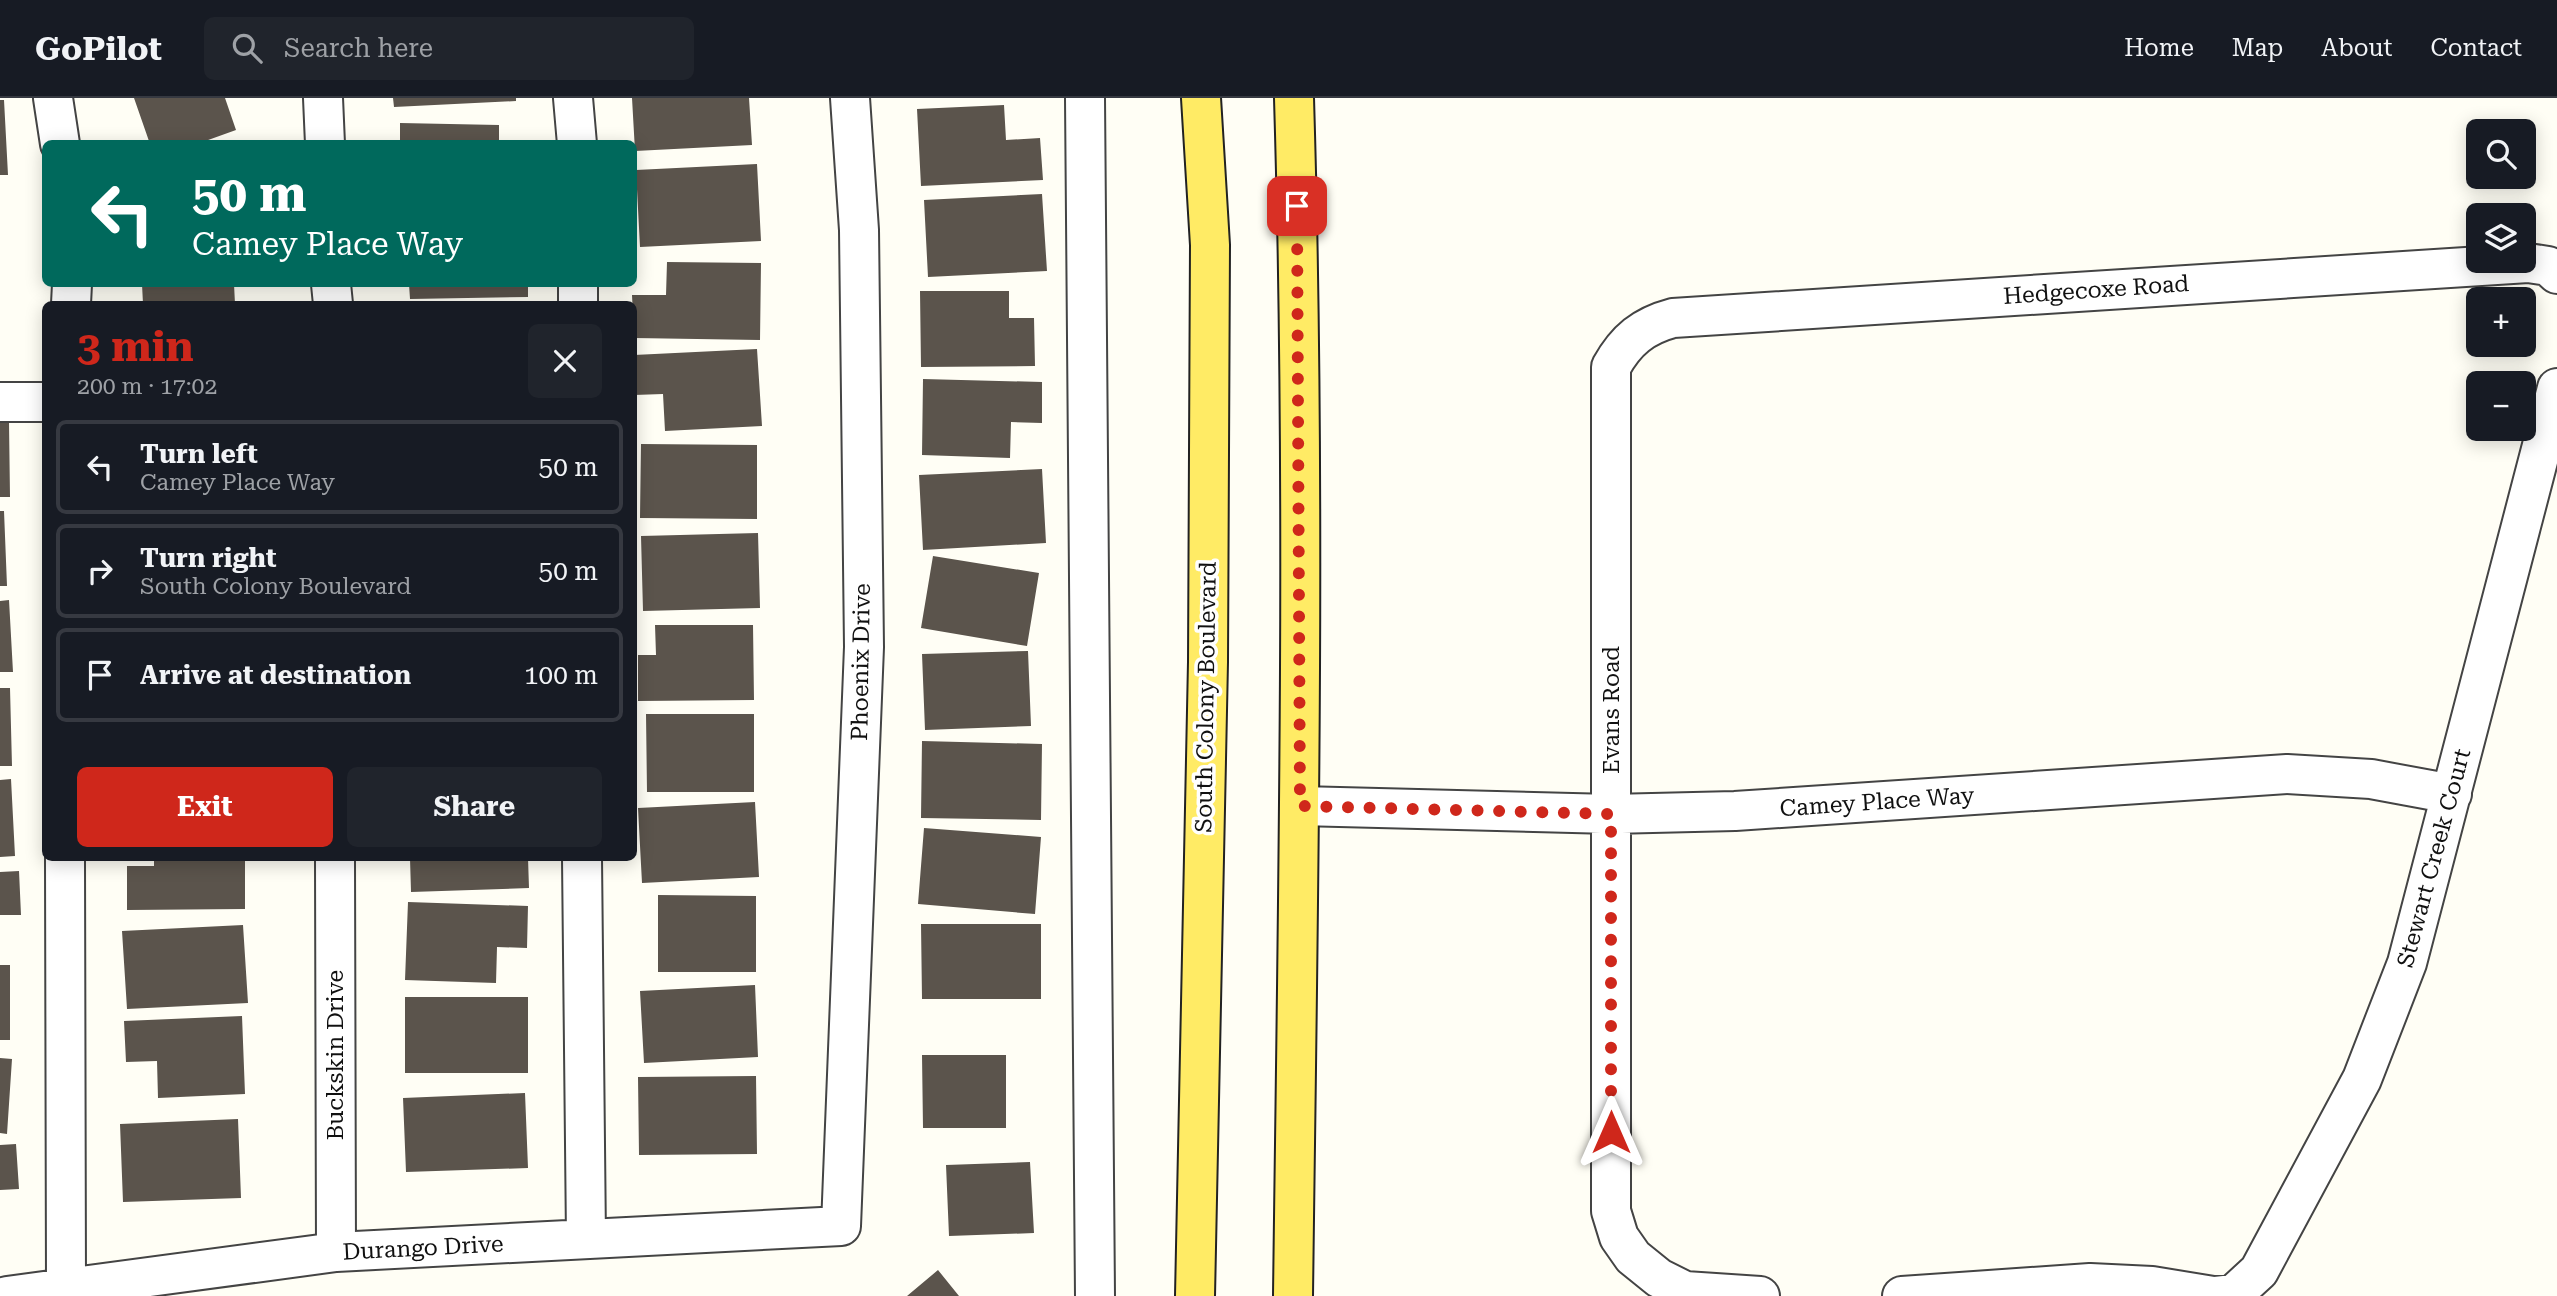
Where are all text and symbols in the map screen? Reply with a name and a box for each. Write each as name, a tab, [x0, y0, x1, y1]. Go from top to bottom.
search box	[204, 17, 694, 80]
text: GoPilot	[35, 29, 162, 68]
icon: search	[228, 29, 266, 67]
text: Search here	[284, 33, 433, 63]
text: Home	[2124, 34, 2194, 62]
text: Map	[2232, 34, 2283, 62]
text: About	[2321, 34, 2392, 62]
text: Contact	[2430, 34, 2522, 62]
map controls	[2466, 119, 2536, 441]
button: search	[2466, 119, 2536, 189]
text: 50 m	[192, 166, 307, 223]
icon: left	[77, 168, 168, 259]
pin	[1267, 176, 1327, 236]
icon: arrive	[1278, 187, 1316, 225]
button: layers	[2466, 203, 2536, 273]
text: Camey Place Way	[192, 225, 463, 263]
street label: Hedgecoxe Road	[2002, 270, 2190, 310]
button: +	[2466, 287, 2536, 357]
text: 3 min	[77, 322, 194, 371]
button: close	[528, 324, 602, 398]
button: −	[2466, 371, 2536, 441]
text: 200 m · 17:02	[77, 373, 217, 400]
text: Turn left	[140, 439, 258, 469]
icon: left	[81, 448, 119, 486]
text: 50 m	[539, 452, 598, 482]
text: Camey Place Way	[140, 469, 335, 496]
text: Turn right	[140, 543, 276, 573]
icon: right	[81, 552, 119, 590]
text: 50 m	[539, 556, 598, 586]
street label: South Colony Boulevard	[1190, 561, 1222, 833]
text: South Colony Boulevard	[140, 573, 411, 600]
street label: Phoenix Drive	[846, 583, 876, 741]
street label: Evans Road	[1598, 646, 1625, 774]
icon: arrive	[81, 656, 119, 694]
text: Arrive at destination	[140, 660, 411, 690]
text: 100 m	[524, 660, 598, 690]
street label: Stewart Creek Court	[2392, 745, 2476, 970]
button: Exit	[77, 767, 333, 847]
button: Share	[347, 767, 602, 847]
street label: Camey Place Way	[1779, 782, 1976, 822]
street label: Buckskin Drive	[322, 970, 349, 1140]
position arrow	[1574, 1095, 1648, 1169]
street label: Durango Drive	[342, 1230, 504, 1266]

